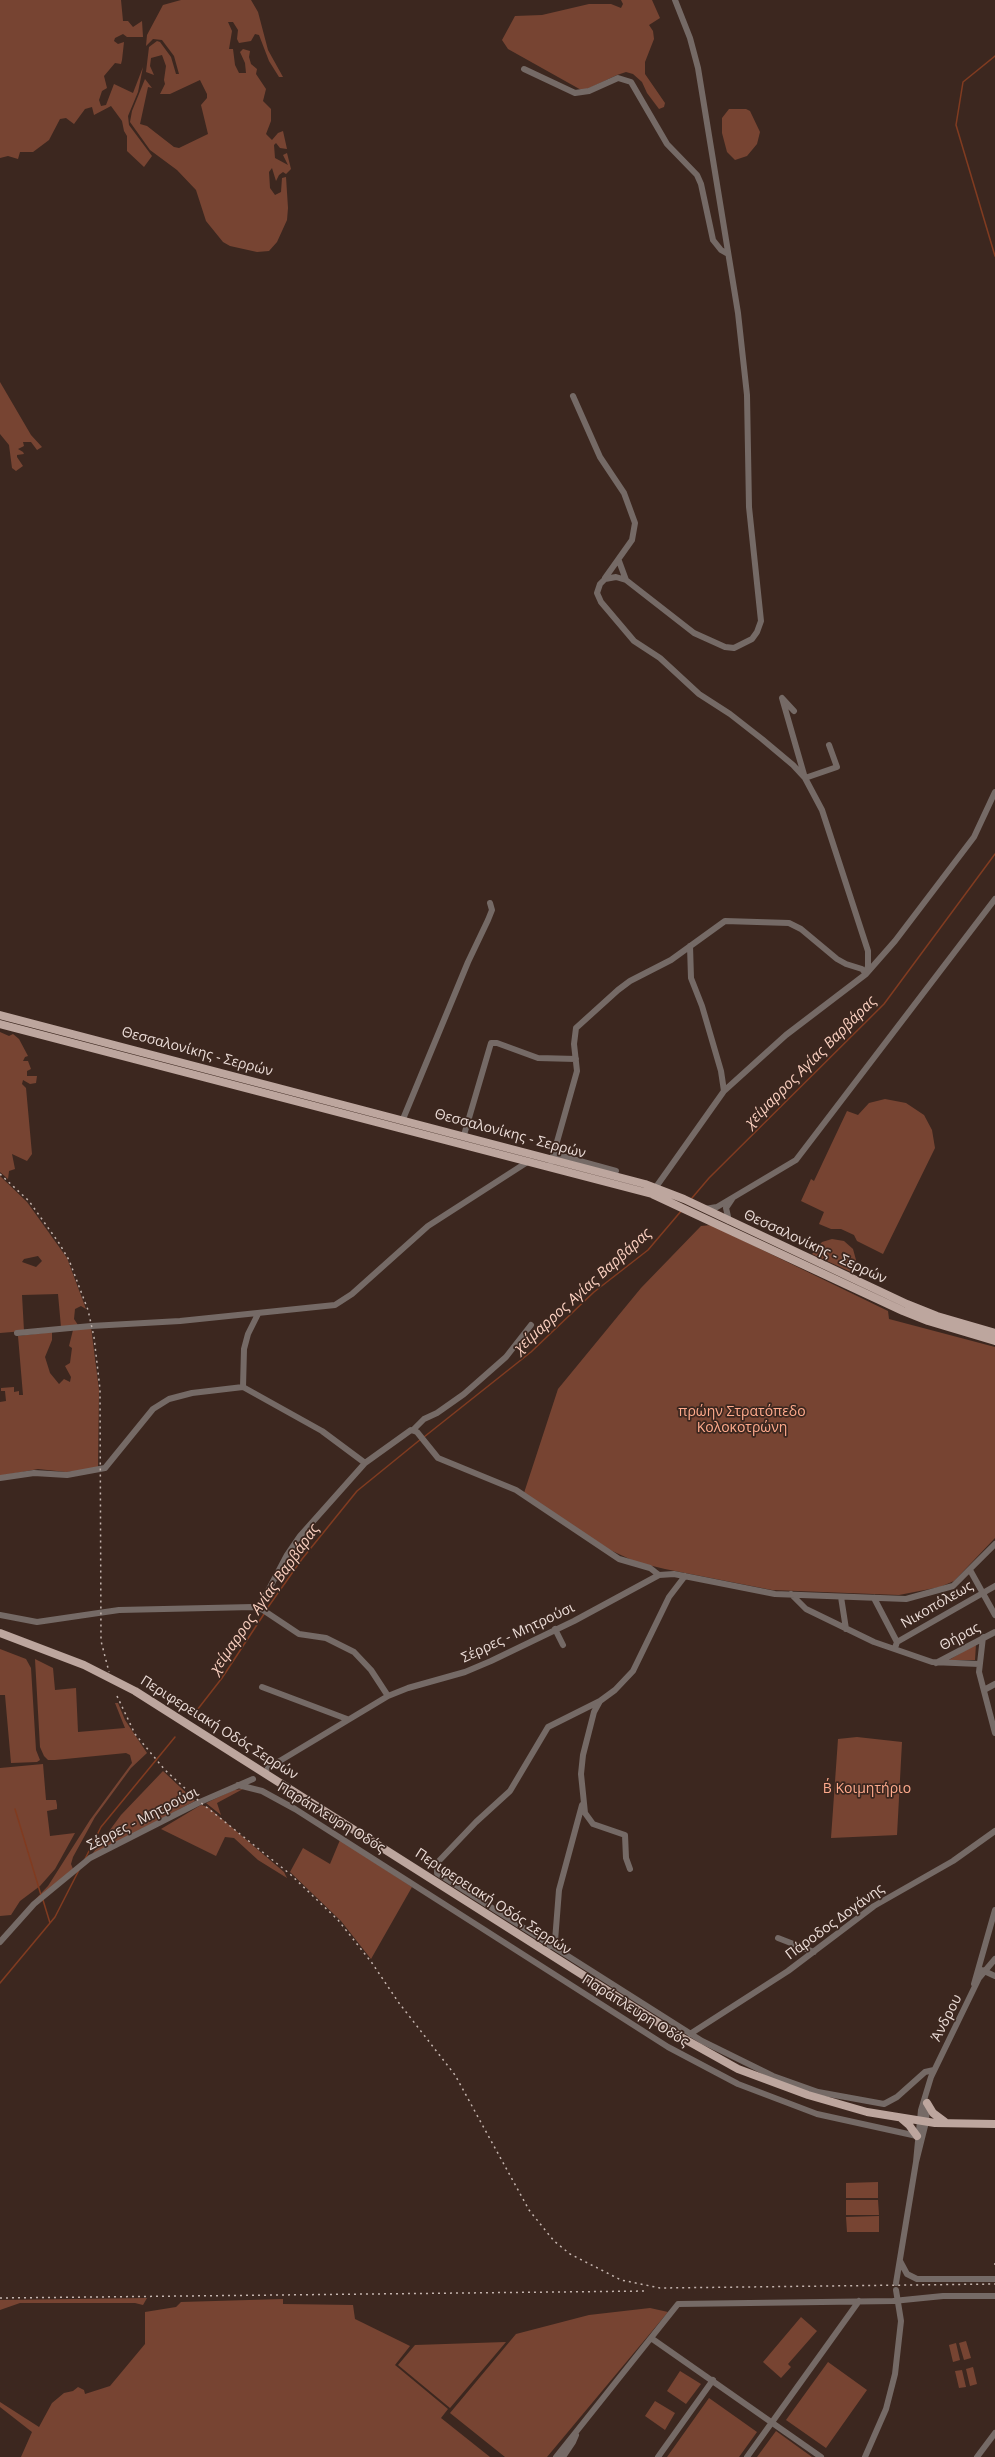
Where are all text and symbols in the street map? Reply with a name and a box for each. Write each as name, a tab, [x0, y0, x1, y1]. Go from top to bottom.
water label: χείμαρρος Αγίας Βαρβάρας	[741, 992, 881, 1132]
street label: Θεσσαλονίκης - Σερρών	[120, 1024, 274, 1080]
street label: Θεσσαλονίκης - Σερρών	[433, 1106, 587, 1162]
street label: Θεσσαλονίκης - Σερρών	[741, 1206, 889, 1288]
water label: χείμαρρος Αγίας Βαρβάρας	[511, 1225, 655, 1357]
park label: πρώην Στρατόπεδο Κολοκοτρώνη	[678, 1404, 806, 1436]
water label: χείμαρρος Αγίας Βαρβάρας	[206, 1521, 324, 1677]
street label: Νικοπόλεως	[898, 1578, 976, 1632]
street label: Σέρρες - Μητρούσι	[459, 1599, 577, 1667]
street label: Θήρας	[937, 1619, 983, 1655]
street label: Περιφερειακή Οδός Σερρών	[137, 1672, 301, 1784]
street label: Παράπλευρη Οδός	[274, 1779, 388, 1857]
park label: Β΄ Κοιμητήριο	[823, 1781, 911, 1797]
street label: Σέρρες - Μητρούσι	[84, 1784, 202, 1854]
street label: Περιφερειακή Οδός Σερρών	[412, 1845, 574, 1959]
street label: Πάροδος Δογάνης	[782, 1881, 888, 1963]
street label: Παράπλευρη Οδός	[579, 1971, 691, 2051]
street label: Άνδρου	[928, 1992, 966, 2044]

